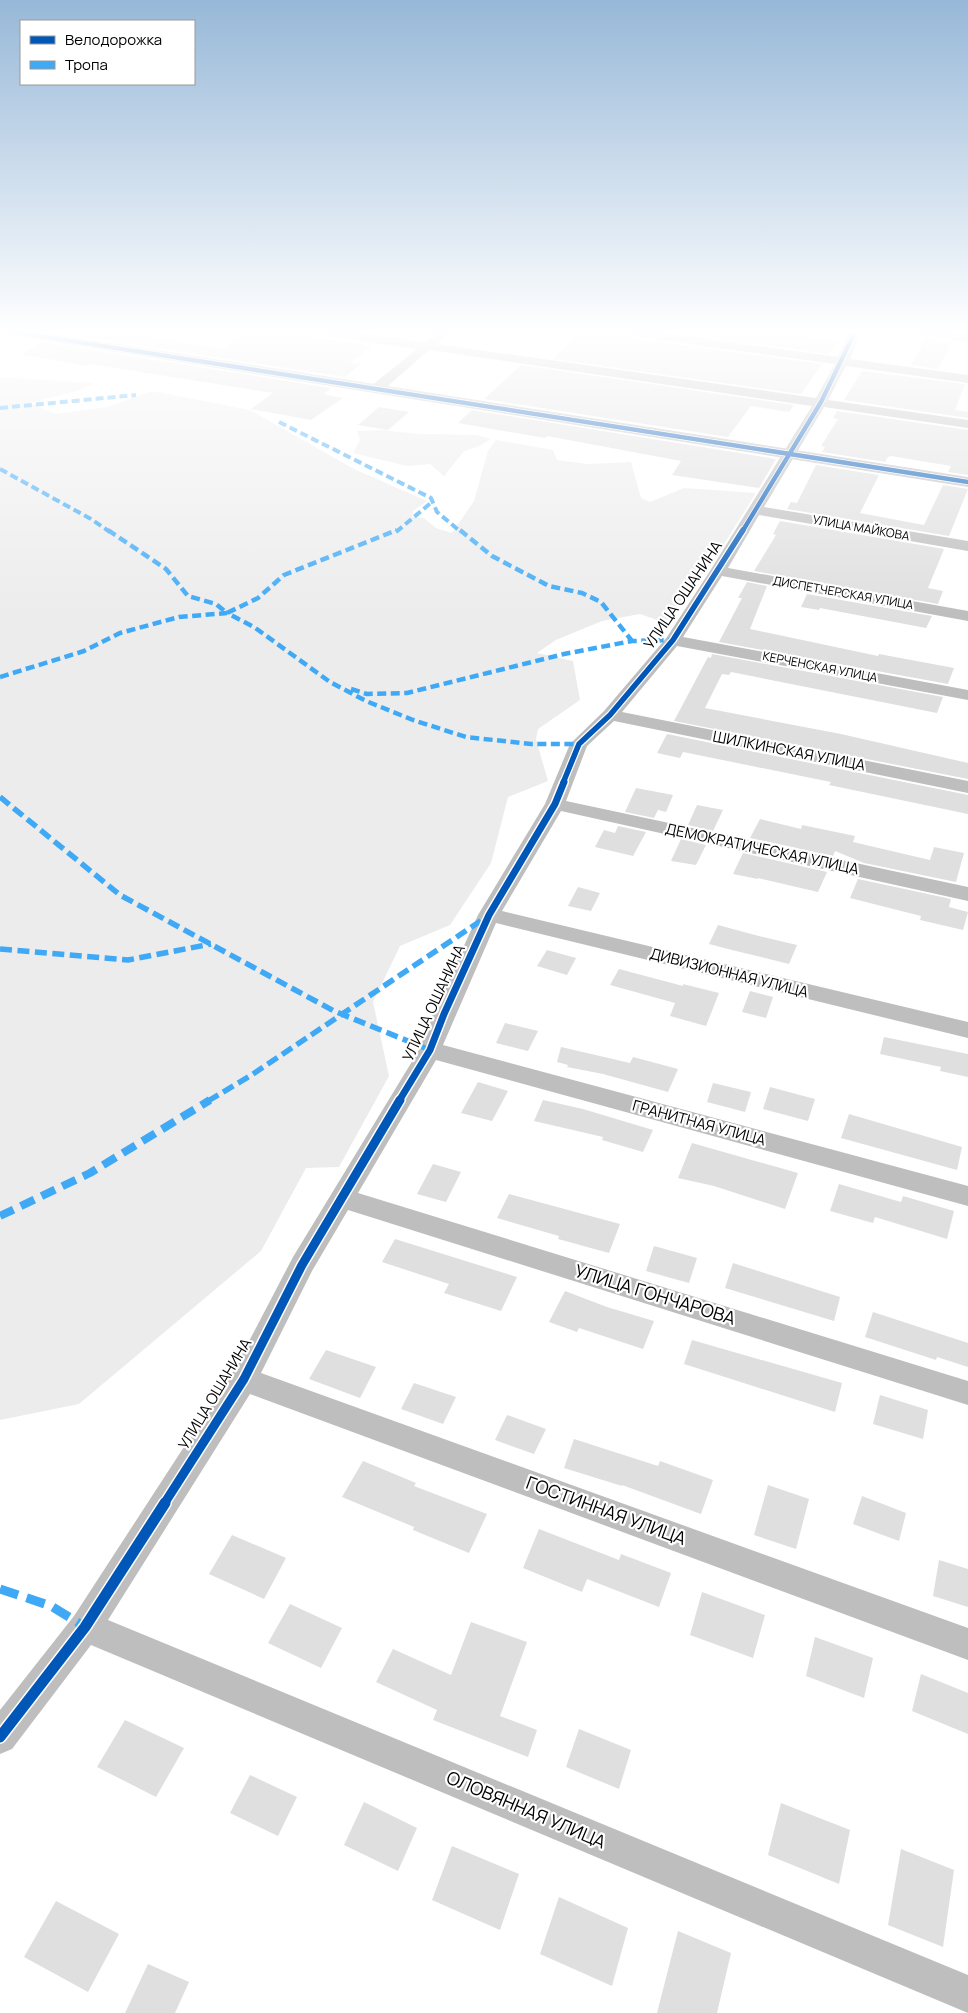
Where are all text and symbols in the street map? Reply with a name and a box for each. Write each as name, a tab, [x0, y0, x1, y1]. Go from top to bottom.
legend	[20, 20, 195, 85]
text: Велодорожка	[65, 29, 162, 50]
text: Тропа	[65, 54, 108, 75]
street label: УЛИЦА МАЙКОВА	[811, 511, 911, 544]
street label: УЛИЦА ОШАНИНА	[638, 536, 727, 653]
street label: ДИСПЕТЧЕРСКАЯ УЛИЦА	[771, 572, 915, 613]
street label: КЕРЧЕНСКАЯ УЛИЦА	[761, 647, 879, 686]
street label: ШИЛКИНСКАЯ УЛИЦА	[711, 725, 868, 776]
street label: ДЕМОКРАТИЧЕСКАЯ УЛИЦА	[663, 818, 861, 879]
street label: УЛИЦА ОШАНИНА	[397, 941, 470, 1065]
street label: ДИВИЗИОННАЯ УЛИЦА	[648, 943, 811, 1002]
street label: ГРАНИТНАЯ УЛИЦА	[630, 1095, 769, 1151]
street label: УЛИЦА ГОНЧАРОВА	[572, 1258, 739, 1330]
street label: УЛИЦА ОШАНИНА	[173, 1334, 256, 1453]
street label: ГОСТИННАЯ УЛИЦА	[523, 1470, 690, 1550]
street label: ОЛОВЯННАЯ УЛИЦА	[443, 1765, 610, 1854]

